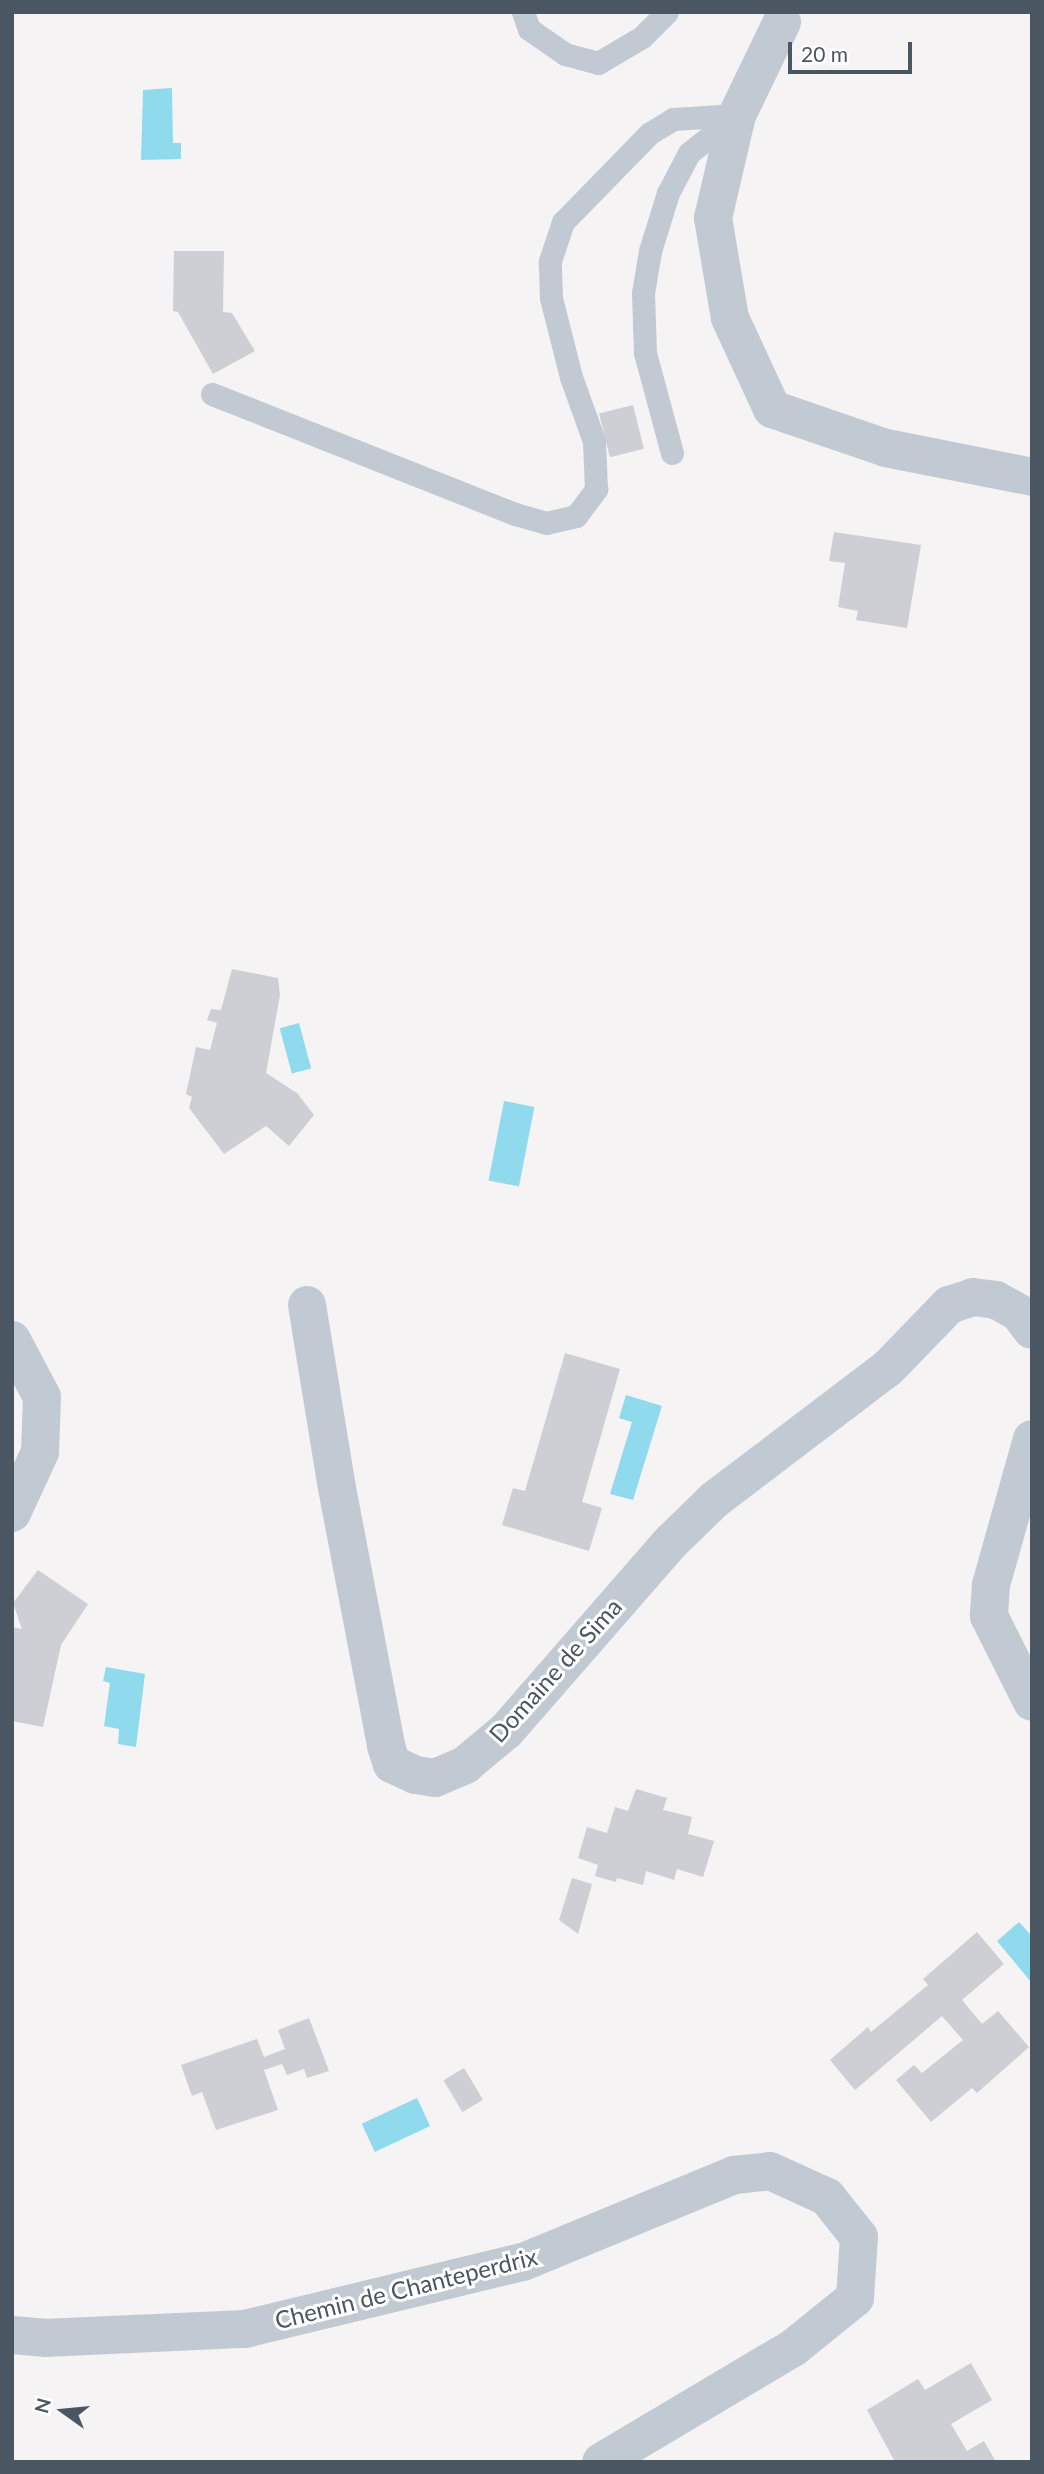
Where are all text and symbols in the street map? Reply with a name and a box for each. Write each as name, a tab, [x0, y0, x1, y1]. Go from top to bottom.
scale bar	[792, 28, 916, 72]
text: 20 m	[801, 41, 848, 66]
street label: Domaine de Sima	[483, 1592, 627, 1748]
street label: Chemin de Chanteperdrix	[272, 2241, 540, 2335]
north arrow	[28, 2376, 98, 2446]
text: N	[29, 2395, 55, 2415]

